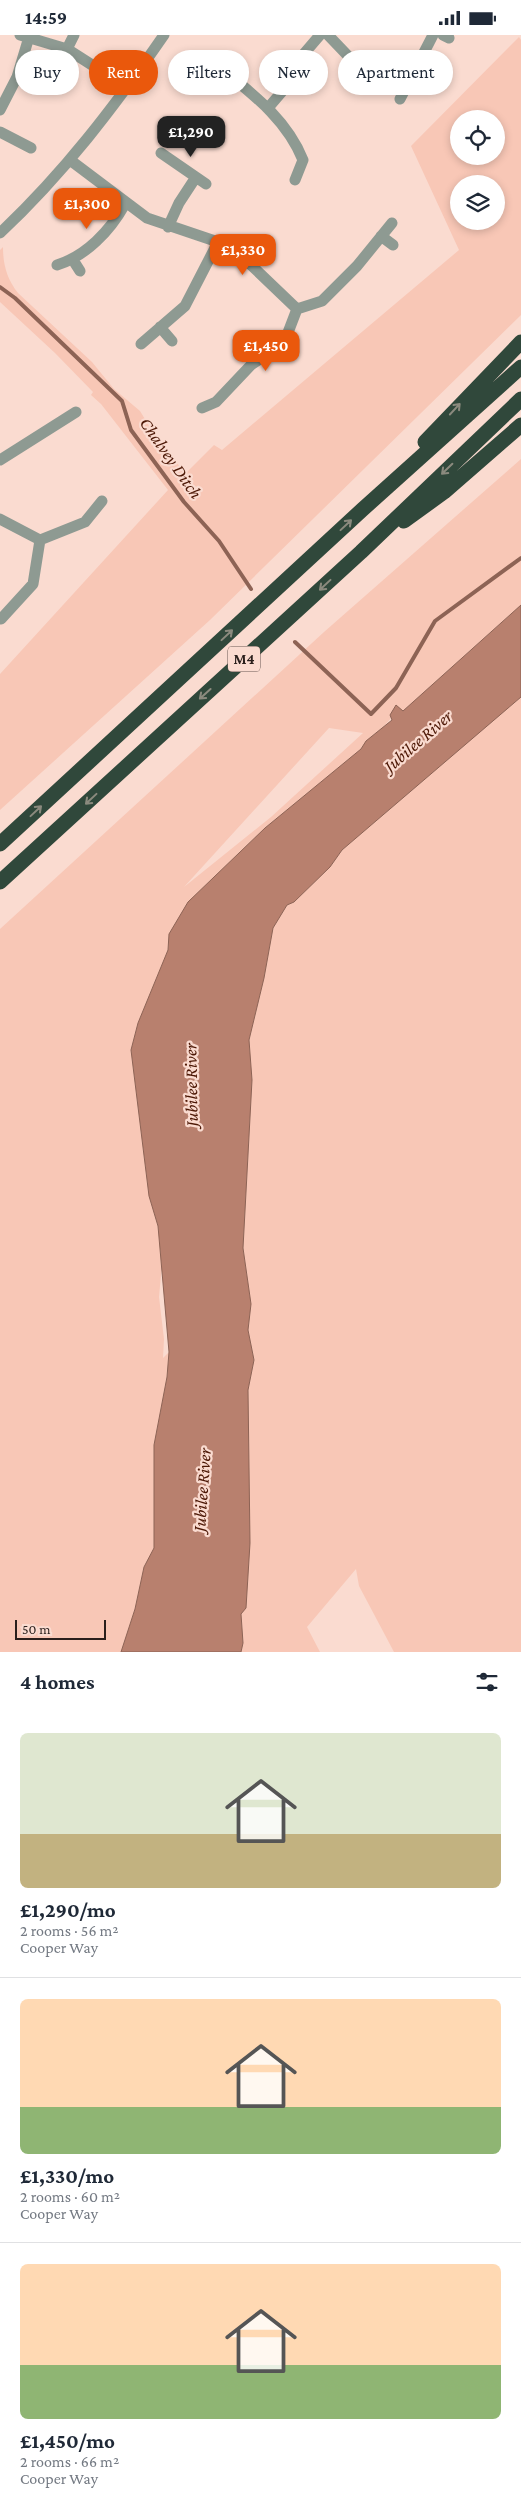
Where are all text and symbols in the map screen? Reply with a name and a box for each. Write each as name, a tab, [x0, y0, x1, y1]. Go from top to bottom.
text: 14:59	[25, 7, 67, 28]
chip: Buy	[15, 50, 79, 95]
chip: Rent	[89, 50, 158, 95]
chip: Filters	[168, 50, 249, 95]
chip: New	[259, 50, 328, 95]
chip: Apartment	[338, 50, 453, 95]
map controls	[450, 110, 505, 230]
button: locate	[450, 110, 505, 165]
pin: £1,290	[150, 115, 232, 158]
text: £1,290	[168, 123, 214, 140]
button: layers	[450, 175, 505, 230]
pin: £1,300	[46, 187, 128, 230]
text: £1,300	[64, 195, 110, 212]
pin: £1,330	[202, 233, 284, 276]
text: £1,330	[221, 241, 265, 258]
pin: £1,450	[225, 329, 307, 372]
text: £1,450	[244, 337, 288, 354]
one-way arrow	[449, 403, 461, 415]
water label: Chalvey Ditch	[136, 414, 206, 503]
one-way arrow	[441, 463, 453, 475]
one-way arrow	[340, 519, 353, 530]
one-way arrow	[319, 579, 332, 590]
one-way arrow	[221, 629, 234, 641]
road number: M4	[228, 647, 260, 671]
one-way arrow	[199, 688, 212, 700]
water label: Jubilee River	[378, 705, 457, 778]
one-way arrow	[85, 793, 98, 805]
one-way arrow	[29, 805, 42, 817]
water label: Jubilee River	[180, 1042, 202, 1130]
water label: Jubilee River	[189, 1447, 215, 1536]
scale bar	[15, 1617, 106, 1640]
text: 50 m	[22, 1621, 50, 1637]
icon: filters	[473, 1668, 501, 1696]
text: 4 homes	[20, 1670, 94, 1694]
icon: home	[216, 1766, 306, 1856]
text: £1,290/mo	[20, 1898, 116, 1922]
text: 2 rooms · 56 m²	[20, 1922, 119, 1939]
text: Cooper Way	[20, 1939, 98, 1956]
icon: home	[216, 2031, 306, 2121]
text: £1,330/mo	[20, 2164, 114, 2188]
text: 2 rooms · 60 m²	[20, 2188, 120, 2205]
text: Cooper Way	[20, 2205, 98, 2222]
icon: home	[216, 2296, 306, 2386]
text: £1,450/mo	[20, 2429, 115, 2453]
text: 2 rooms · 66 m²	[20, 2453, 119, 2470]
text: Cooper Way	[20, 2470, 98, 2487]

